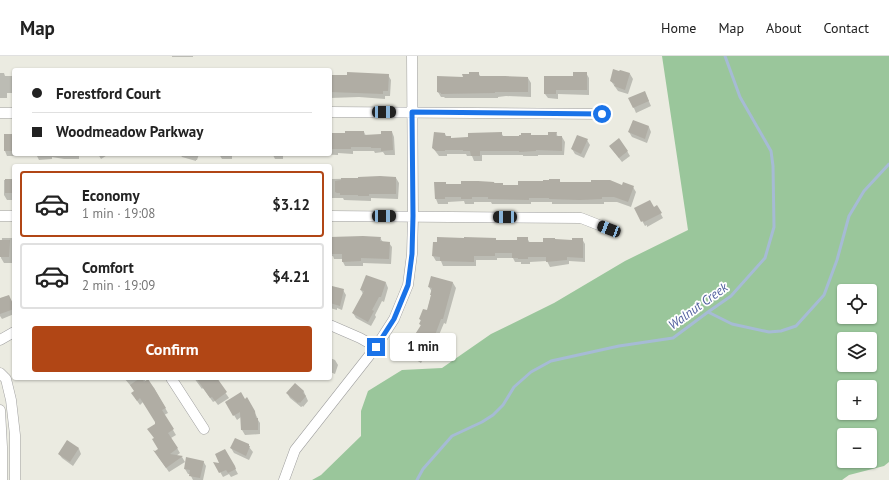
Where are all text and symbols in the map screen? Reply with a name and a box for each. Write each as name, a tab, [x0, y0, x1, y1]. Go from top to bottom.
text: Map	[20, 16, 55, 40]
text: Home	[661, 19, 696, 37]
text: Map	[718, 19, 744, 37]
text: About	[766, 19, 802, 37]
text: Contact	[824, 19, 869, 37]
text: Forestford Court	[56, 84, 161, 103]
route start	[593, 105, 611, 123]
car	[372, 106, 396, 118]
text: Woodmeadow Parkway	[56, 122, 203, 141]
icon: car	[34, 186, 70, 222]
text: Economy	[82, 186, 140, 205]
text: $3.12	[272, 195, 310, 214]
text: 1 min · 19:08	[82, 205, 155, 222]
car	[372, 210, 396, 222]
car	[493, 211, 517, 223]
car	[596, 219, 622, 239]
icon: car	[34, 258, 70, 294]
text: Comfort	[82, 258, 134, 277]
text: $4.21	[272, 267, 310, 286]
text: 2 min · 19:09	[82, 277, 155, 294]
water label: Walnut Creek	[665, 278, 732, 333]
map controls	[837, 284, 877, 468]
button: locate	[837, 284, 877, 324]
button: Confirm	[32, 326, 312, 372]
button: layers	[837, 332, 877, 372]
callout: 1 min	[390, 333, 456, 361]
route end	[367, 338, 385, 356]
text: 1 min	[407, 338, 439, 355]
button: +	[837, 380, 877, 420]
button: −	[837, 428, 877, 468]

